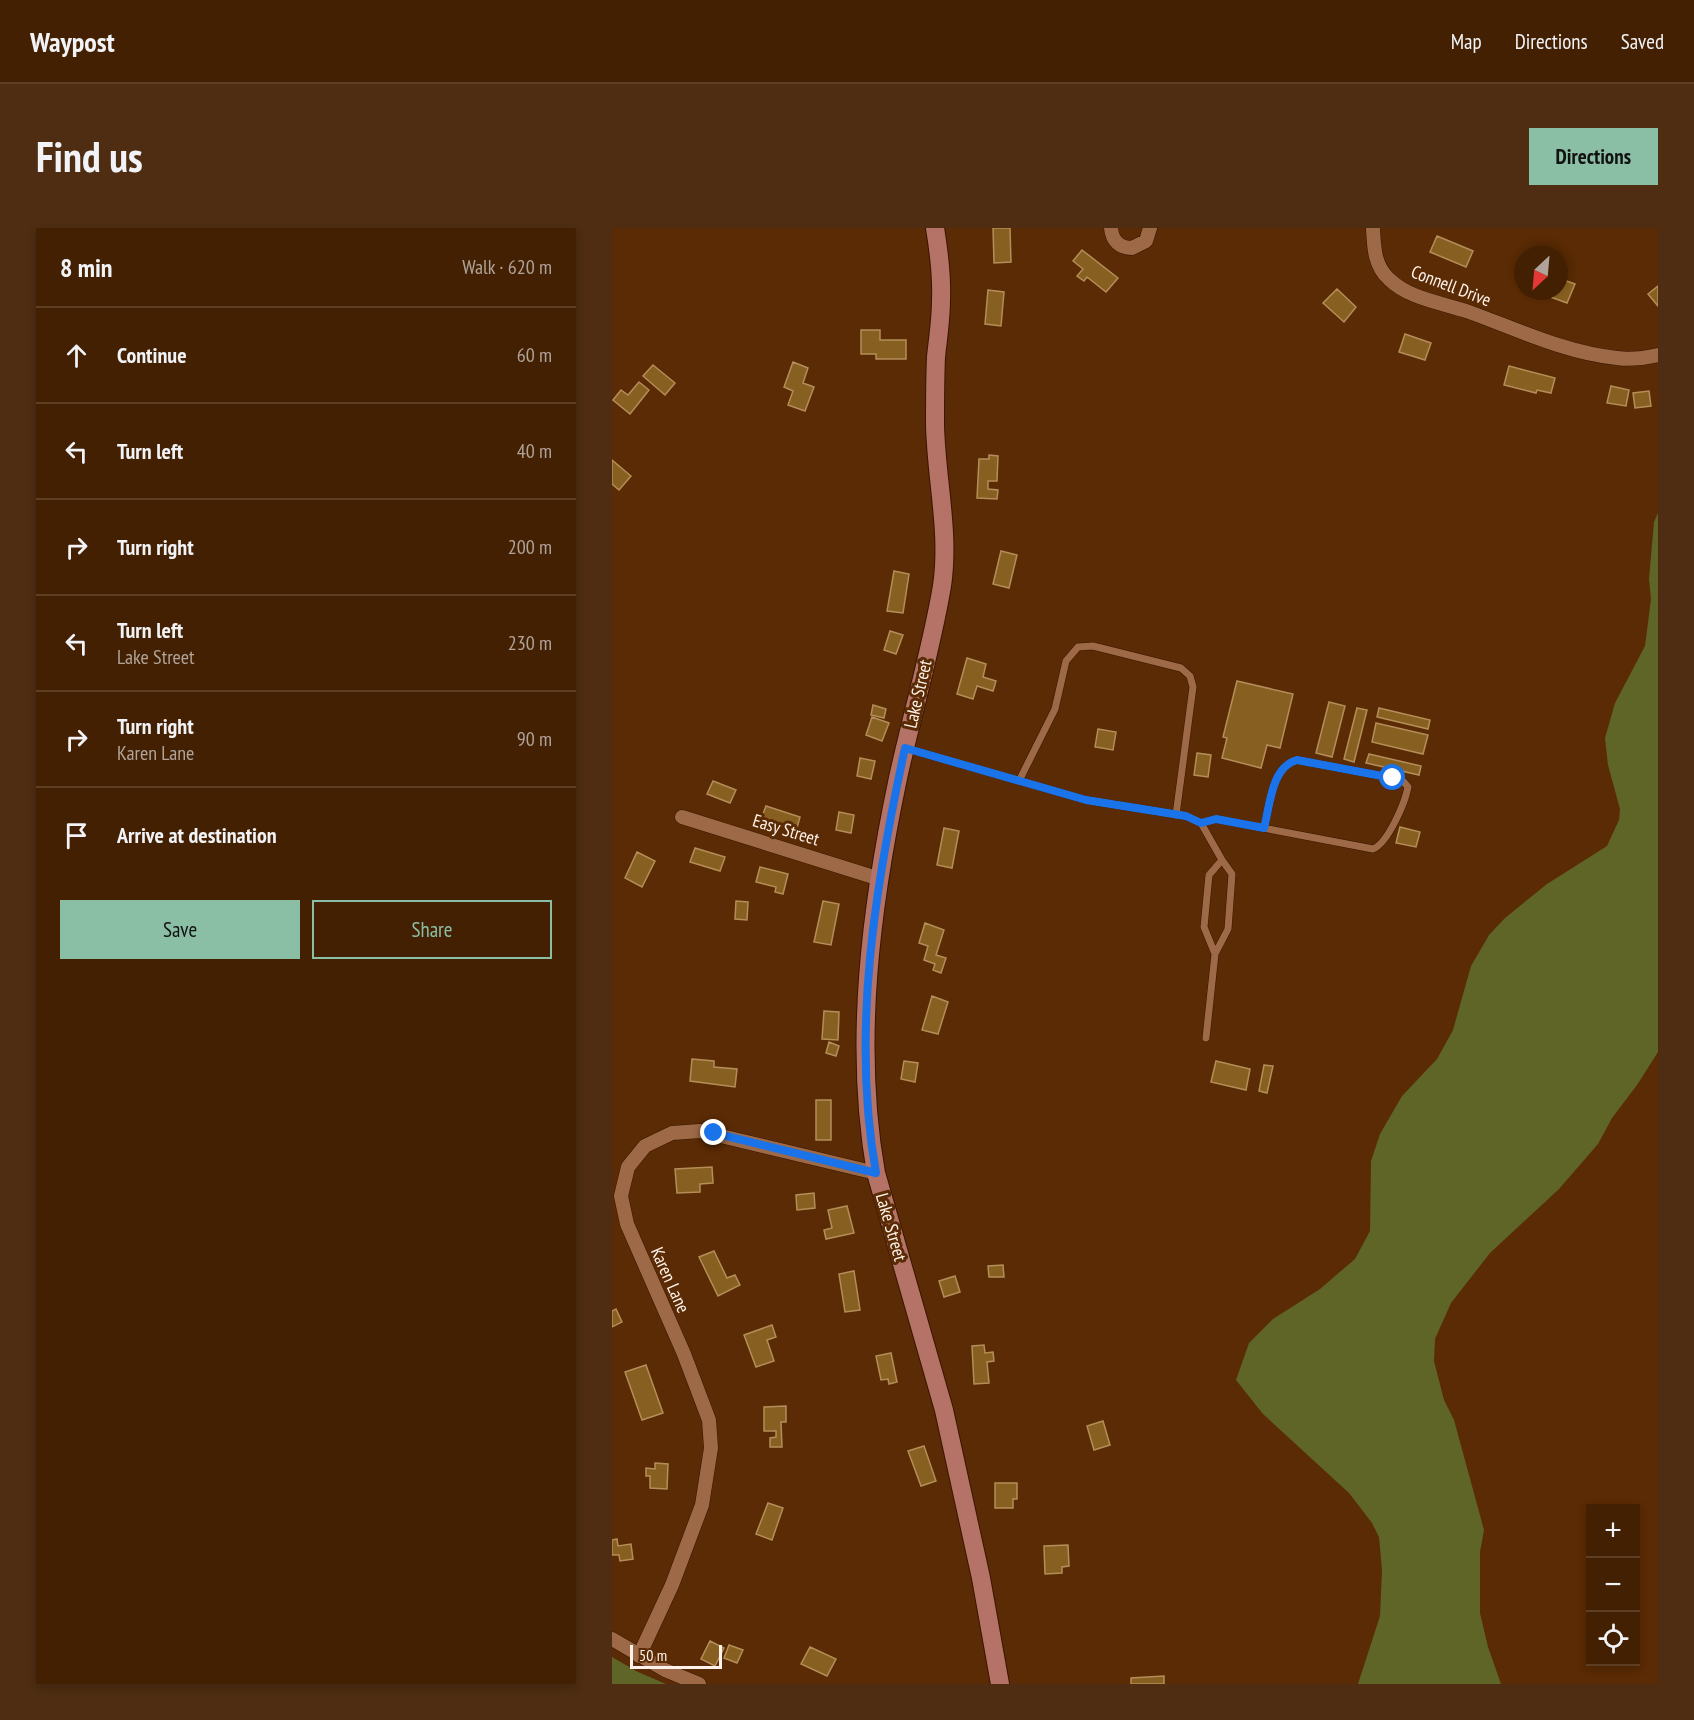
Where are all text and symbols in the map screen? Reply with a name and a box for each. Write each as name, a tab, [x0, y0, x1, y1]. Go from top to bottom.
text: Waypost	[30, 23, 115, 60]
text: Map	[1451, 28, 1482, 55]
text: Directions	[1515, 28, 1588, 55]
text: Saved	[1621, 28, 1664, 55]
button: Directions	[1529, 128, 1658, 185]
text: Find us	[36, 129, 143, 184]
north arrow	[1514, 246, 1568, 300]
text: 8 min	[60, 251, 113, 284]
text: Walk · 620 m	[462, 254, 552, 280]
street label: Connell Drive	[1408, 260, 1494, 311]
icon: ahead	[60, 339, 93, 372]
text: Continue	[117, 341, 187, 369]
text: 60 m	[517, 342, 552, 368]
icon: left	[60, 435, 93, 468]
text: Turn left	[117, 437, 183, 465]
text: 40 m	[517, 438, 552, 464]
icon: right	[60, 531, 93, 564]
text: Turn right	[117, 533, 194, 561]
text: 200 m	[508, 534, 552, 560]
text: Turn left	[117, 616, 183, 644]
icon: left	[60, 627, 93, 660]
text: 230 m	[508, 630, 552, 656]
text: Lake Street	[117, 644, 194, 670]
street label: Lake Street	[898, 657, 937, 730]
text: Turn right	[117, 712, 194, 740]
icon: right	[60, 723, 93, 756]
text: 90 m	[517, 726, 552, 752]
text: Karen Lane	[117, 740, 194, 766]
route start	[1379, 764, 1405, 790]
street label: Easy Street	[750, 809, 822, 851]
icon: arrive	[60, 819, 93, 852]
text: Arrive at destination	[117, 821, 277, 849]
button: Save	[60, 900, 300, 959]
button: Share	[312, 900, 552, 959]
route end	[700, 1119, 726, 1145]
street label: Lake Street	[871, 1190, 912, 1264]
street label: Karen Lane	[646, 1243, 695, 1316]
map controls	[1586, 1504, 1640, 1666]
button: +	[1586, 1504, 1640, 1558]
button: −	[1586, 1558, 1640, 1612]
button: locate	[1586, 1612, 1640, 1666]
scale bar	[630, 1642, 722, 1670]
text: 50 m	[639, 1645, 667, 1665]

